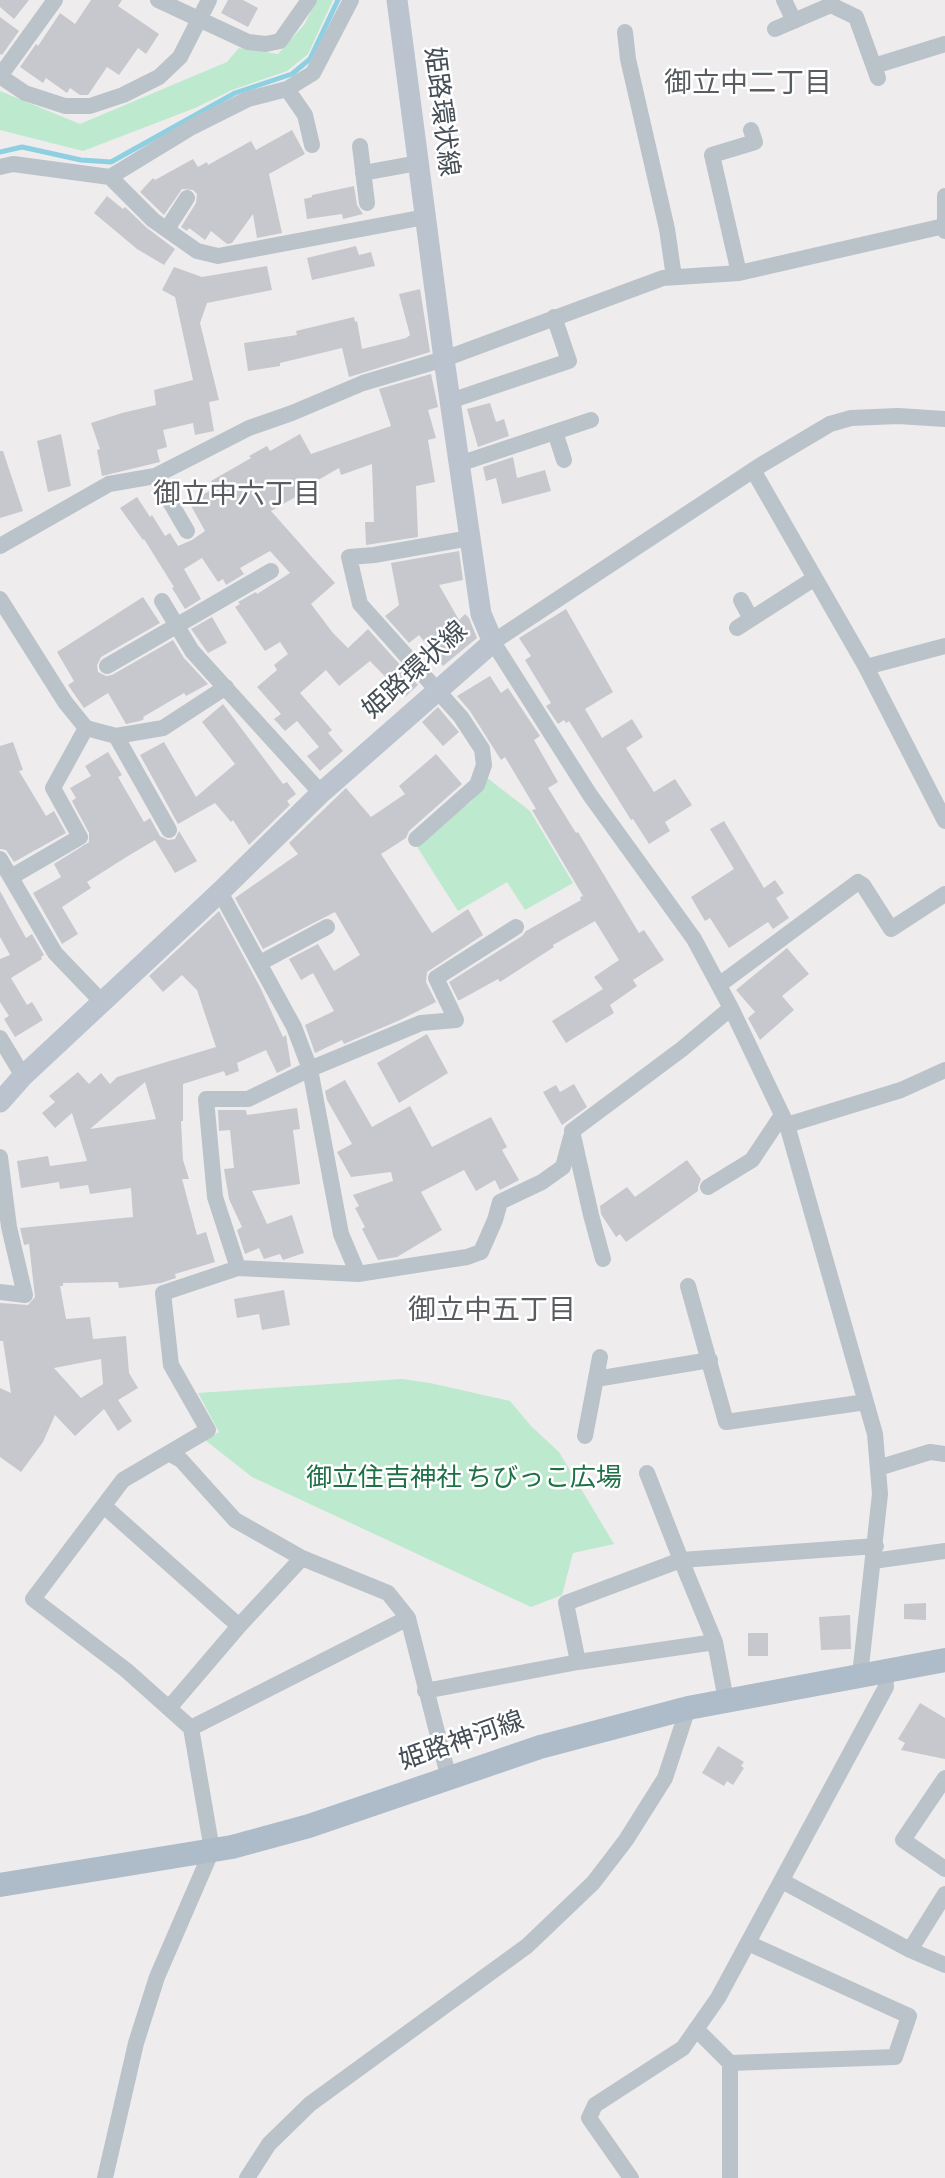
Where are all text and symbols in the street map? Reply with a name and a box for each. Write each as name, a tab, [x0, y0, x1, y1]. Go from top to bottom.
street label: 姫路環状線	[417, 46, 463, 178]
district label: 御立中二丁目	[664, 68, 832, 102]
district label: 御立中六丁目	[153, 479, 321, 513]
street label: 姫路環状線	[357, 616, 475, 726]
district label: 御立中五丁目	[408, 1295, 576, 1329]
park label: 御立住吉神社 ちびっこ広場	[306, 1463, 622, 1495]
street label: 姫路神河線	[395, 1706, 529, 1778]

